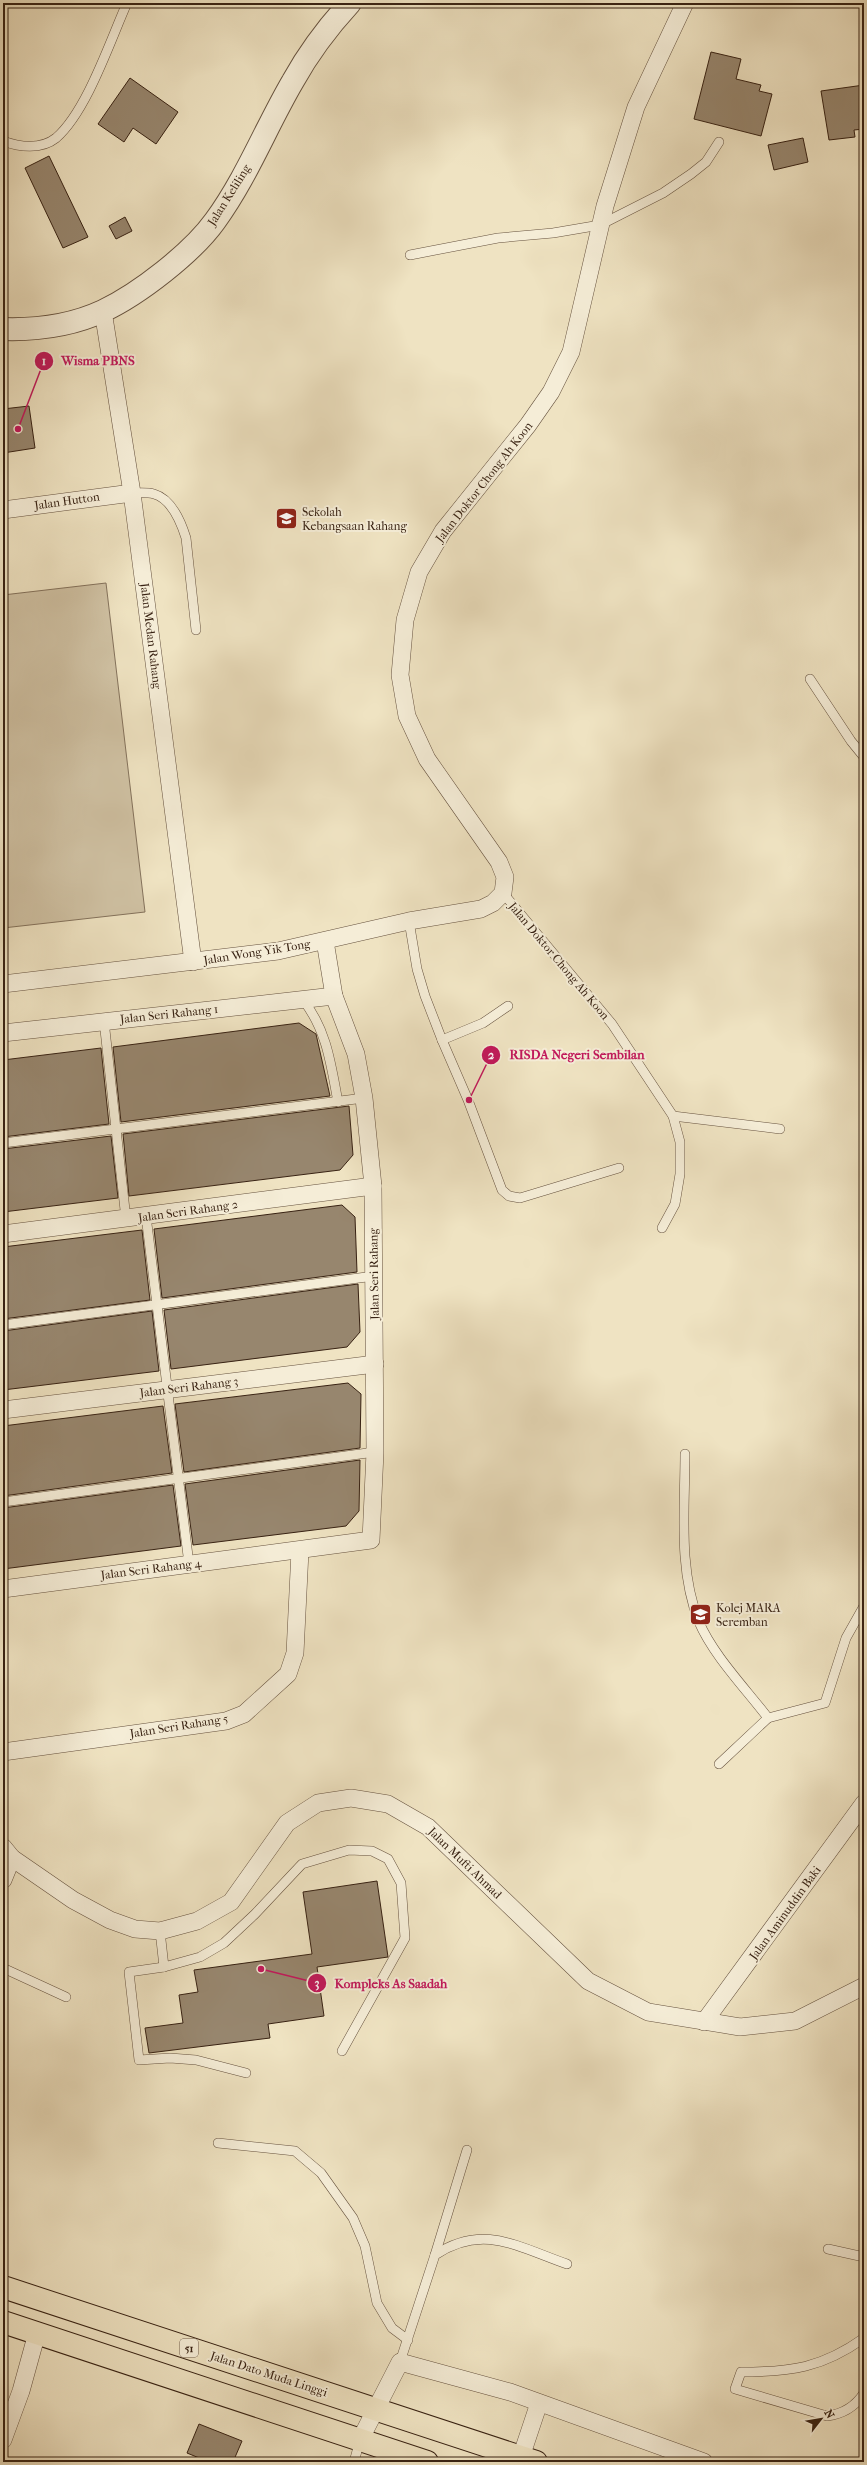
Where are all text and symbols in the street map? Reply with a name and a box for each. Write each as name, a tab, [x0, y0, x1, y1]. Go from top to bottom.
street label: Jalan Keliling	[204, 161, 254, 229]
callout: Wisma PBNS	[34, 348, 143, 373]
text: Wisma PBNS	[60, 353, 135, 368]
text: 1	[42, 354, 46, 368]
street label: Jalan Doktor Chong Ah Koon	[432, 419, 535, 546]
street label: Jalan Hutton	[32, 489, 101, 513]
place label: Sekolah Kebangsaan Rahang	[302, 505, 407, 533]
school or university icon: Sekolah Kebangsaan Rahang	[273, 506, 299, 532]
street label: Jalan Medan Rahang	[137, 581, 165, 690]
street label: Jalan Doktor Chong Ah Koon	[505, 899, 612, 1023]
street label: Jalan Wong Yik Tong	[202, 937, 312, 968]
street label: Jalan Seri Rahang 1	[118, 1002, 219, 1026]
callout: RISDA Negeri Sembilan	[481, 1042, 652, 1067]
text: RISDA Negeri Sembilan	[509, 1047, 645, 1063]
text: 2	[488, 1048, 495, 1062]
street label: Jalan Seri Rahang 2	[136, 1197, 239, 1225]
street label: Jalan Seri Rahang	[366, 1227, 382, 1321]
street label: Jalan Seri Rahang 3	[138, 1374, 239, 1400]
street label: Jalan Seri Rahang 4	[99, 1556, 203, 1582]
place label: Kolej MARA Seremban	[716, 1601, 781, 1629]
school or university icon: Kolej MARA Seremban	[687, 1602, 713, 1628]
street label: Jalan Seri Rahang 5	[128, 1711, 229, 1741]
street label: Jalan Mufti Ahmad	[425, 1824, 505, 1902]
street label: Jalan Aminuddin Baki	[746, 1863, 824, 1963]
callout: Kompleks As Saadah	[307, 1971, 456, 1996]
text: 3	[315, 1976, 320, 1991]
text: Kompleks As Saadah	[335, 1976, 448, 1992]
road number: 51	[180, 2339, 198, 2357]
street label: Jalan Dato Muda Linggi	[208, 2348, 330, 2400]
north arrow	[801, 2399, 841, 2439]
text: N	[821, 2407, 837, 2422]

